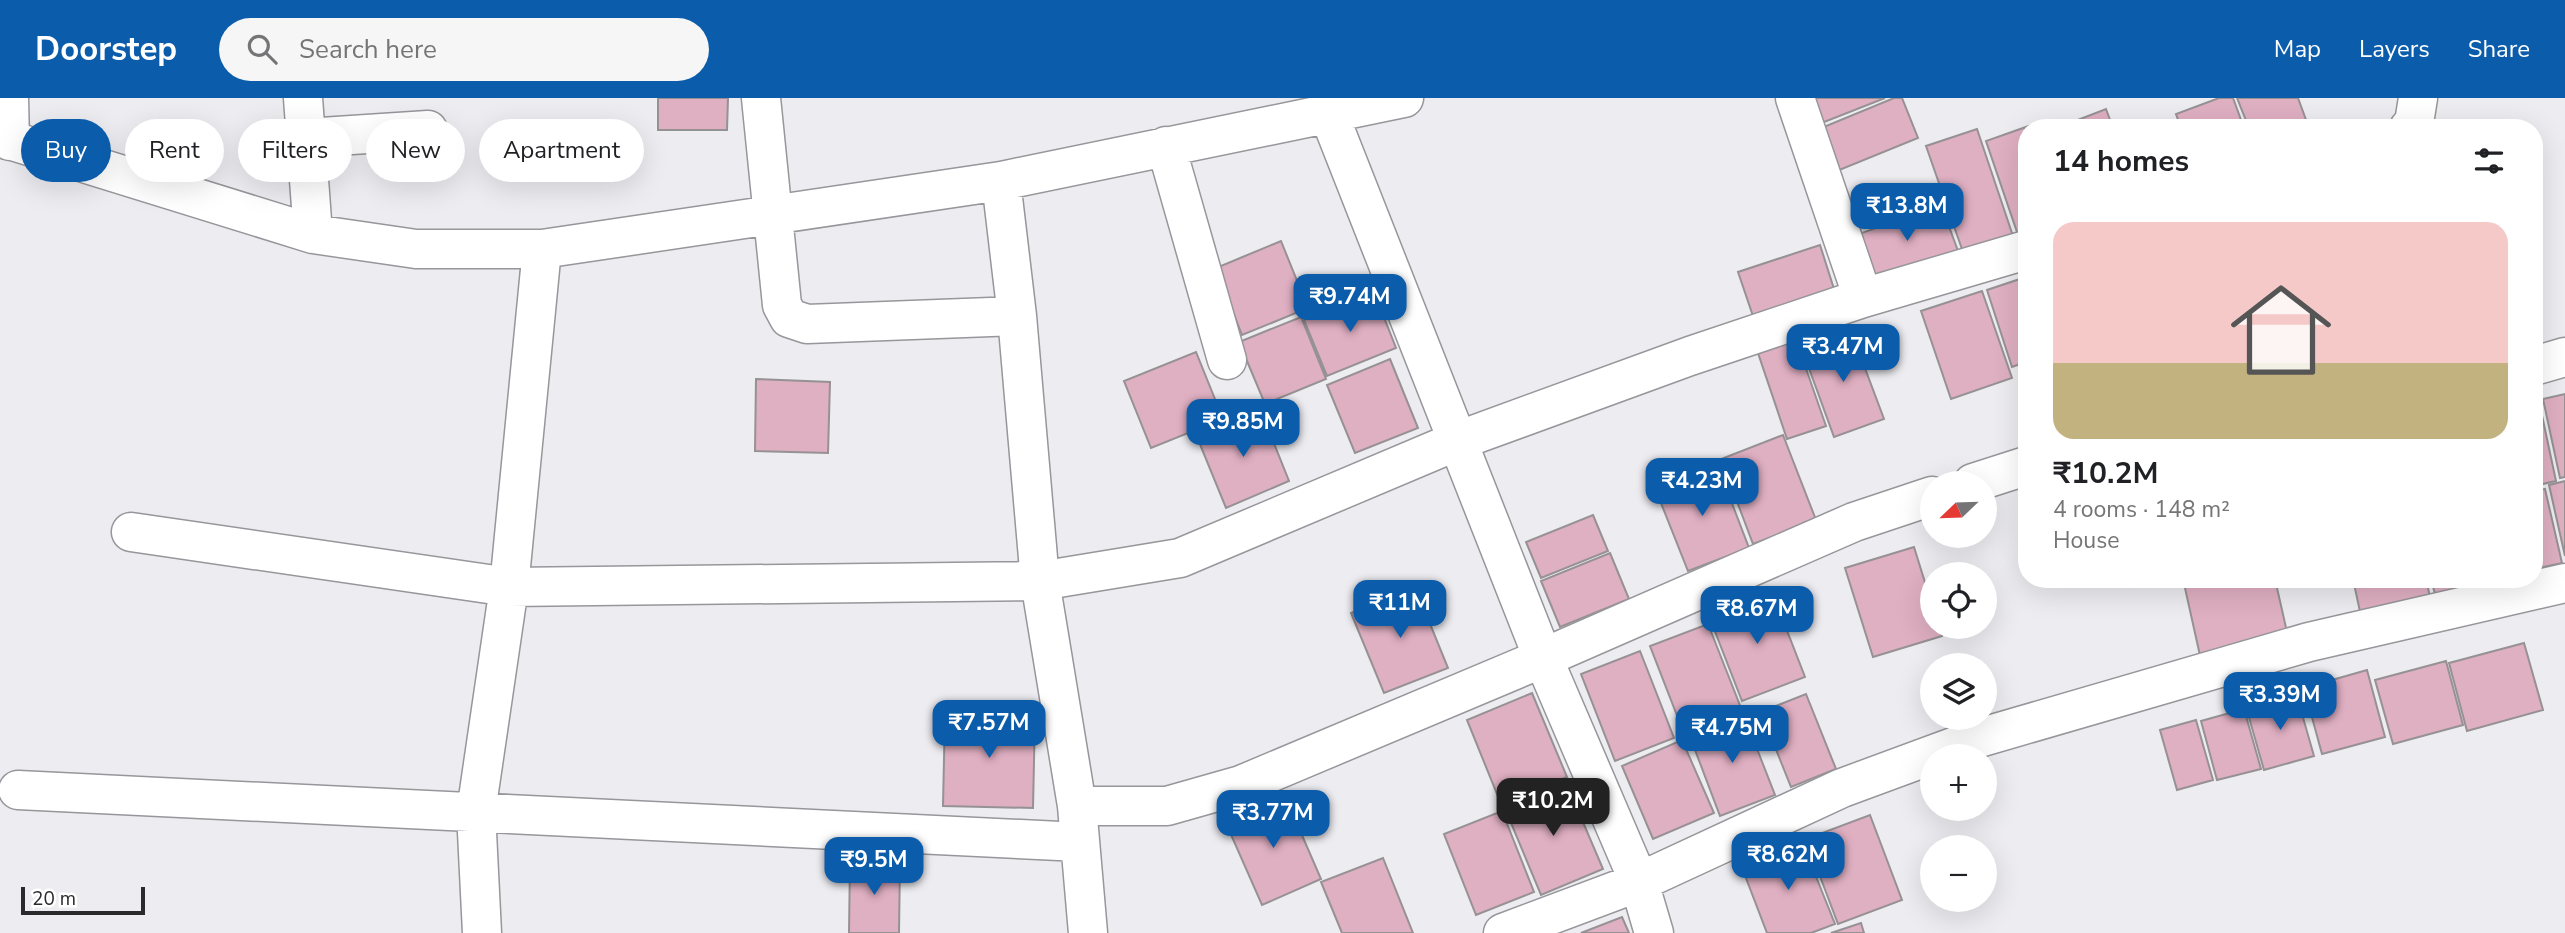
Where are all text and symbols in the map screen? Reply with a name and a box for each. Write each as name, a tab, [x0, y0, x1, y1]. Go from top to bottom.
search box	[219, 18, 709, 81]
text: Doorstep	[35, 27, 177, 72]
icon: search	[243, 30, 281, 68]
text: Search here	[299, 32, 437, 67]
text: Map	[2274, 33, 2321, 65]
text: Layers	[2359, 33, 2430, 65]
text: Share	[2468, 33, 2530, 65]
chip: Buy	[21, 119, 111, 182]
chip: Rent	[125, 119, 224, 182]
chip: Filters	[238, 119, 352, 182]
chip: New	[366, 119, 465, 182]
chip: Apartment	[479, 119, 644, 182]
text: 14 homes	[2053, 141, 2189, 182]
icon: filters	[2470, 142, 2508, 180]
pin: ₹13.8M	[1850, 184, 1964, 243]
text: ₹13.8M	[1867, 190, 1947, 221]
icon: home	[2218, 267, 2344, 393]
pin: ₹9.74M	[1293, 274, 1407, 334]
text: ₹9.74M	[1310, 281, 1390, 312]
pin: ₹3.47M	[1786, 324, 1900, 384]
text: ₹3.47M	[1803, 331, 1883, 362]
pin: ₹9.85M	[1186, 400, 1300, 459]
text: ₹9.85M	[1203, 406, 1283, 437]
text: ₹10.2M	[2053, 453, 2158, 494]
pin: ₹4.23M	[1645, 458, 1759, 518]
text: ₹4.23M	[1662, 465, 1742, 496]
north arrow	[1920, 471, 1997, 548]
map controls	[1920, 471, 1997, 912]
text: 4 rooms · 148 m²	[2053, 494, 2230, 525]
text: House	[2053, 525, 2120, 556]
button: locate	[1920, 562, 1997, 639]
pin: ₹11M	[1359, 580, 1441, 640]
text: ₹11M	[1369, 587, 1431, 618]
pin: ₹8.67M	[1700, 587, 1814, 646]
text: ₹8.67M	[1717, 593, 1797, 624]
button: layers	[1920, 653, 1997, 730]
pin: ₹3.39M	[2223, 672, 2337, 732]
text: ₹3.39M	[2240, 679, 2320, 710]
pin: ₹7.57M	[932, 700, 1046, 760]
pin: ₹4.75M	[1675, 706, 1789, 765]
text: ₹7.57M	[949, 707, 1029, 738]
text: ₹4.75M	[1692, 712, 1772, 743]
button: +	[1920, 744, 1997, 821]
pin: ₹10.2M	[1496, 778, 1610, 838]
text: ₹10.2M	[1513, 785, 1593, 816]
pin: ₹3.77M	[1216, 790, 1330, 850]
text: ₹3.77M	[1233, 797, 1313, 828]
pin: ₹8.62M	[1731, 832, 1845, 892]
button: −	[1920, 835, 1997, 912]
pin: ₹9.5M	[825, 838, 923, 897]
text: ₹8.62M	[1748, 839, 1828, 870]
text: ₹9.5M	[840, 844, 908, 875]
scale bar	[21, 884, 145, 916]
text: 20 m	[32, 886, 76, 912]

